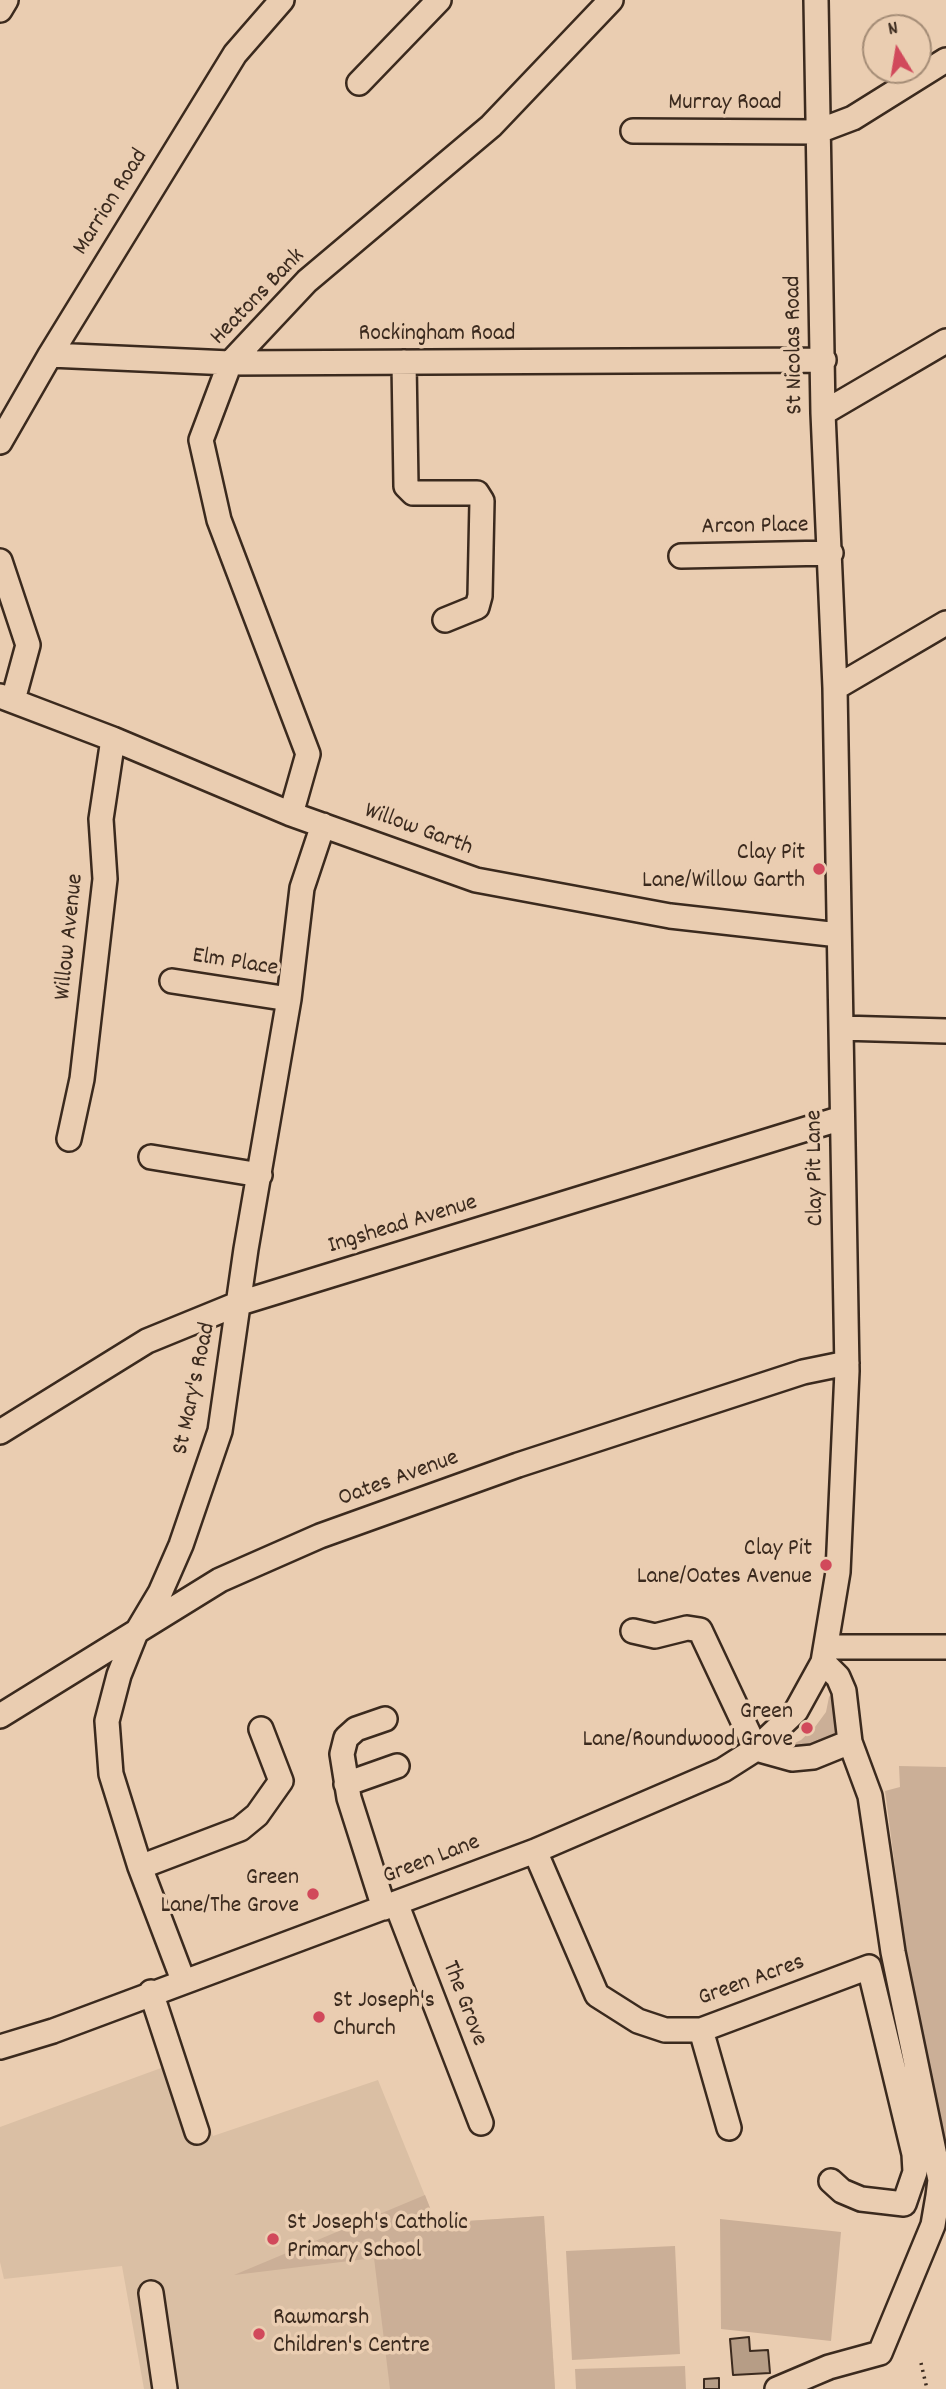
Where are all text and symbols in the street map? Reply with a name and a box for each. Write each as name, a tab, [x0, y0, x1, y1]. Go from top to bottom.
north arrow	[862, 14, 932, 84]
text: N	[886, 16, 900, 44]
street label: Murray Road	[668, 91, 782, 119]
street label: Marrion Road	[68, 145, 156, 261]
street label: Heatons Bank	[206, 243, 312, 353]
street label: St Nicolas Road	[780, 275, 812, 415]
street label: Rockingham Road	[359, 322, 515, 350]
street label: Arcon Place	[701, 513, 809, 543]
street label: Willow Garth	[360, 798, 476, 864]
place label: Clay Pit Lane/Willow Garth	[642, 841, 805, 897]
marker: Clay Pit Lane/Willow Garth	[811, 861, 827, 877]
street label: Willow Avenue	[50, 872, 92, 1002]
street label: Elm Place	[190, 943, 280, 985]
street label: Clay Pit Lane	[802, 1110, 832, 1226]
street label: Ingshead Avenue	[325, 1190, 481, 1262]
street label: St Mary's Road	[168, 1320, 224, 1458]
street label: Oates Avenue	[335, 1445, 463, 1515]
place label: Clay Pit Lane/Oates Avenue	[637, 1537, 812, 1593]
marker: Clay Pit Lane/Oates Avenue	[818, 1557, 834, 1573]
place label: Green Lane/Roundwood Grove	[583, 1700, 793, 1756]
marker: Green Lane/Roundwood Grove	[799, 1720, 815, 1736]
street label: Green Lane	[379, 1829, 485, 1893]
place label: Green Lane/The Grove	[161, 1866, 299, 1922]
marker: Green Lane/The Grove	[305, 1886, 321, 1902]
street label: Green Acres	[695, 1949, 809, 2015]
street label: The Grove	[434, 1957, 492, 2051]
place label: St Joseph's Church	[333, 1989, 435, 2045]
marker: St Joseph's Church	[311, 2009, 327, 2025]
place label: St Joseph's Catholic Primary School	[287, 2211, 468, 2267]
marker: St Joseph's Catholic Primary School	[265, 2231, 281, 2247]
place label: Rawmarsh Children's Centre	[273, 2306, 430, 2362]
marker: Rawmarsh Children's Centre	[251, 2326, 267, 2342]

